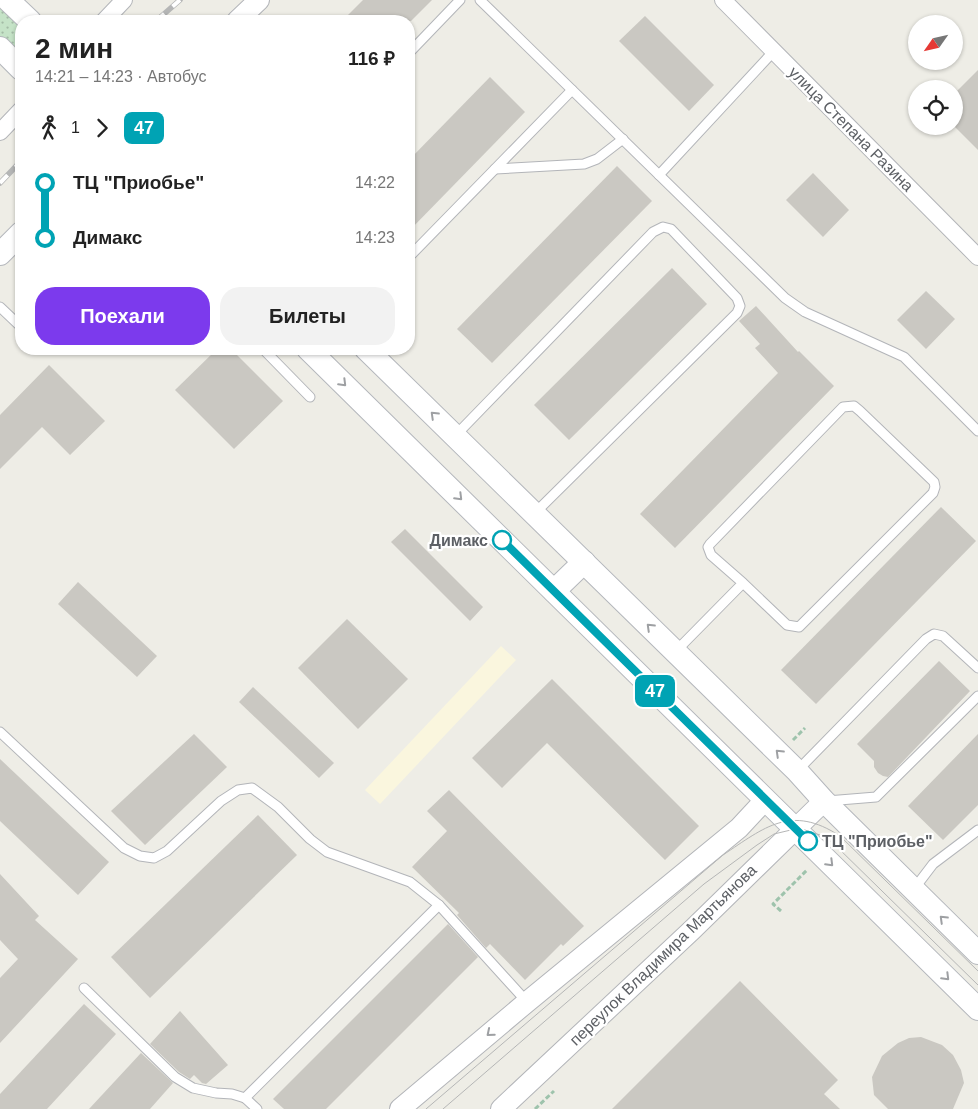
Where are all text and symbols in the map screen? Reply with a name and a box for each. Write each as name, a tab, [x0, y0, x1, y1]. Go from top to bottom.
north arrow	[908, 15, 962, 70]
map controls	[908, 15, 963, 135]
text: 2 мин	[35, 33, 113, 64]
text: 116 ₽	[348, 48, 395, 69]
street label: улица Степана Разина	[785, 63, 917, 195]
text: 14:21 – 14:23 · Автобус	[35, 68, 207, 85]
button: locate	[908, 80, 963, 135]
icon: walk	[35, 114, 63, 142]
icon: forward	[88, 114, 116, 142]
text: 47	[134, 118, 154, 138]
text: 1	[71, 119, 80, 136]
text: ТЦ "Приобье"	[73, 172, 204, 193]
text: 14:22	[355, 174, 395, 191]
text: Димакс	[73, 227, 142, 248]
text: 14:23	[355, 229, 395, 246]
button: Поехали	[35, 287, 210, 345]
button: Билеты	[220, 287, 395, 345]
one-way arrow	[337, 377, 346, 386]
one-way arrow	[431, 412, 440, 421]
one-way arrow	[453, 491, 462, 500]
marker: Димакс	[492, 530, 512, 550]
place label: Димакс	[430, 532, 488, 549]
one-way arrow	[647, 624, 656, 633]
line badge: 47	[632, 675, 678, 707]
text: 47	[645, 681, 665, 701]
one-way arrow	[775, 750, 784, 759]
marker: ТЦ "Приобье"	[798, 831, 818, 851]
place label: ТЦ "Приобье"	[822, 833, 933, 850]
one-way arrow	[824, 857, 833, 866]
street label: переулок Владимира Мартьянова	[566, 861, 760, 1049]
one-way arrow	[940, 916, 949, 925]
one-way arrow	[940, 972, 949, 981]
one-way arrow	[486, 1028, 495, 1037]

